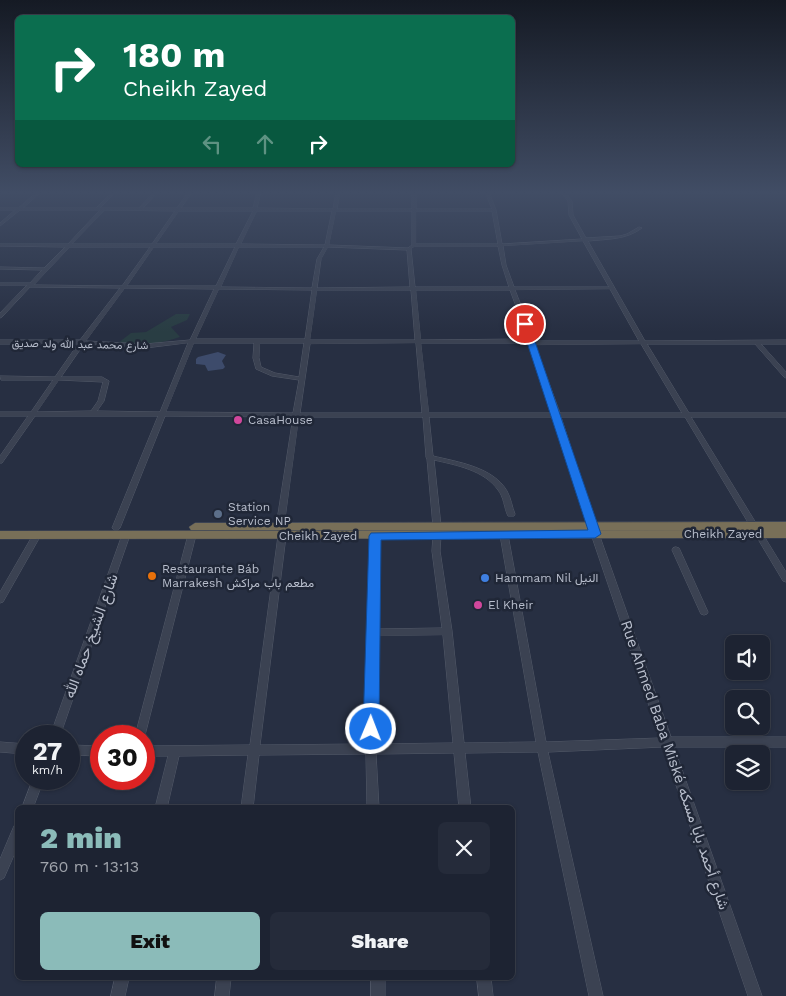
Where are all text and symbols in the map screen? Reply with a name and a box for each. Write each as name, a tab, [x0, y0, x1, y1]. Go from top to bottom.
text: 180 m	[123, 34, 226, 76]
icon: right	[40, 35, 105, 100]
text: Cheikh Zayed	[123, 76, 267, 101]
icon: left	[198, 130, 226, 158]
icon: ahead	[251, 130, 279, 158]
icon: right	[304, 130, 332, 158]
pin	[504, 303, 546, 345]
icon: arrive	[511, 310, 539, 338]
street label: شارع محمد عبد الله ولد صديق	[12, 337, 149, 353]
place label: CasaHouse	[248, 413, 313, 427]
marker: CasaHouse	[232, 414, 244, 426]
place label: Station Service NP	[228, 500, 291, 528]
marker: Station Service NP	[212, 508, 224, 520]
street label: Cheikh Zayed	[684, 527, 762, 541]
street label: Cheikh Zayed	[279, 529, 357, 543]
place label: Restaurante Báb Marrakesh مطعم باب مراكش	[162, 562, 314, 591]
marker: Restaurante Báb Marrakesh مطعم باب مراكش	[146, 570, 158, 582]
street label: شارع الشيخ حماه الله	[60, 571, 124, 701]
place label: Hammam Nil النيل	[495, 571, 598, 586]
marker: Hammam Nil النيل	[479, 572, 491, 584]
place label: El Kheir	[488, 598, 533, 612]
marker: El Kheir	[472, 599, 484, 611]
street label: Rue Ahmed Baba Miské شارع أحمد بابا مسكه	[615, 618, 733, 913]
map controls	[725, 635, 770, 790]
button: sound	[725, 635, 770, 680]
button: search	[725, 690, 770, 735]
position arrow	[344, 702, 396, 754]
speed limit sign: 30	[90, 725, 155, 790]
text: 27	[33, 737, 62, 766]
button: layers	[725, 745, 770, 790]
text: km/h	[32, 763, 63, 777]
text: 2 min	[40, 820, 122, 855]
button: close	[438, 822, 490, 874]
text: 760 m · 13:13	[40, 857, 139, 876]
button: Exit	[40, 912, 260, 970]
button: Share	[270, 912, 490, 970]

